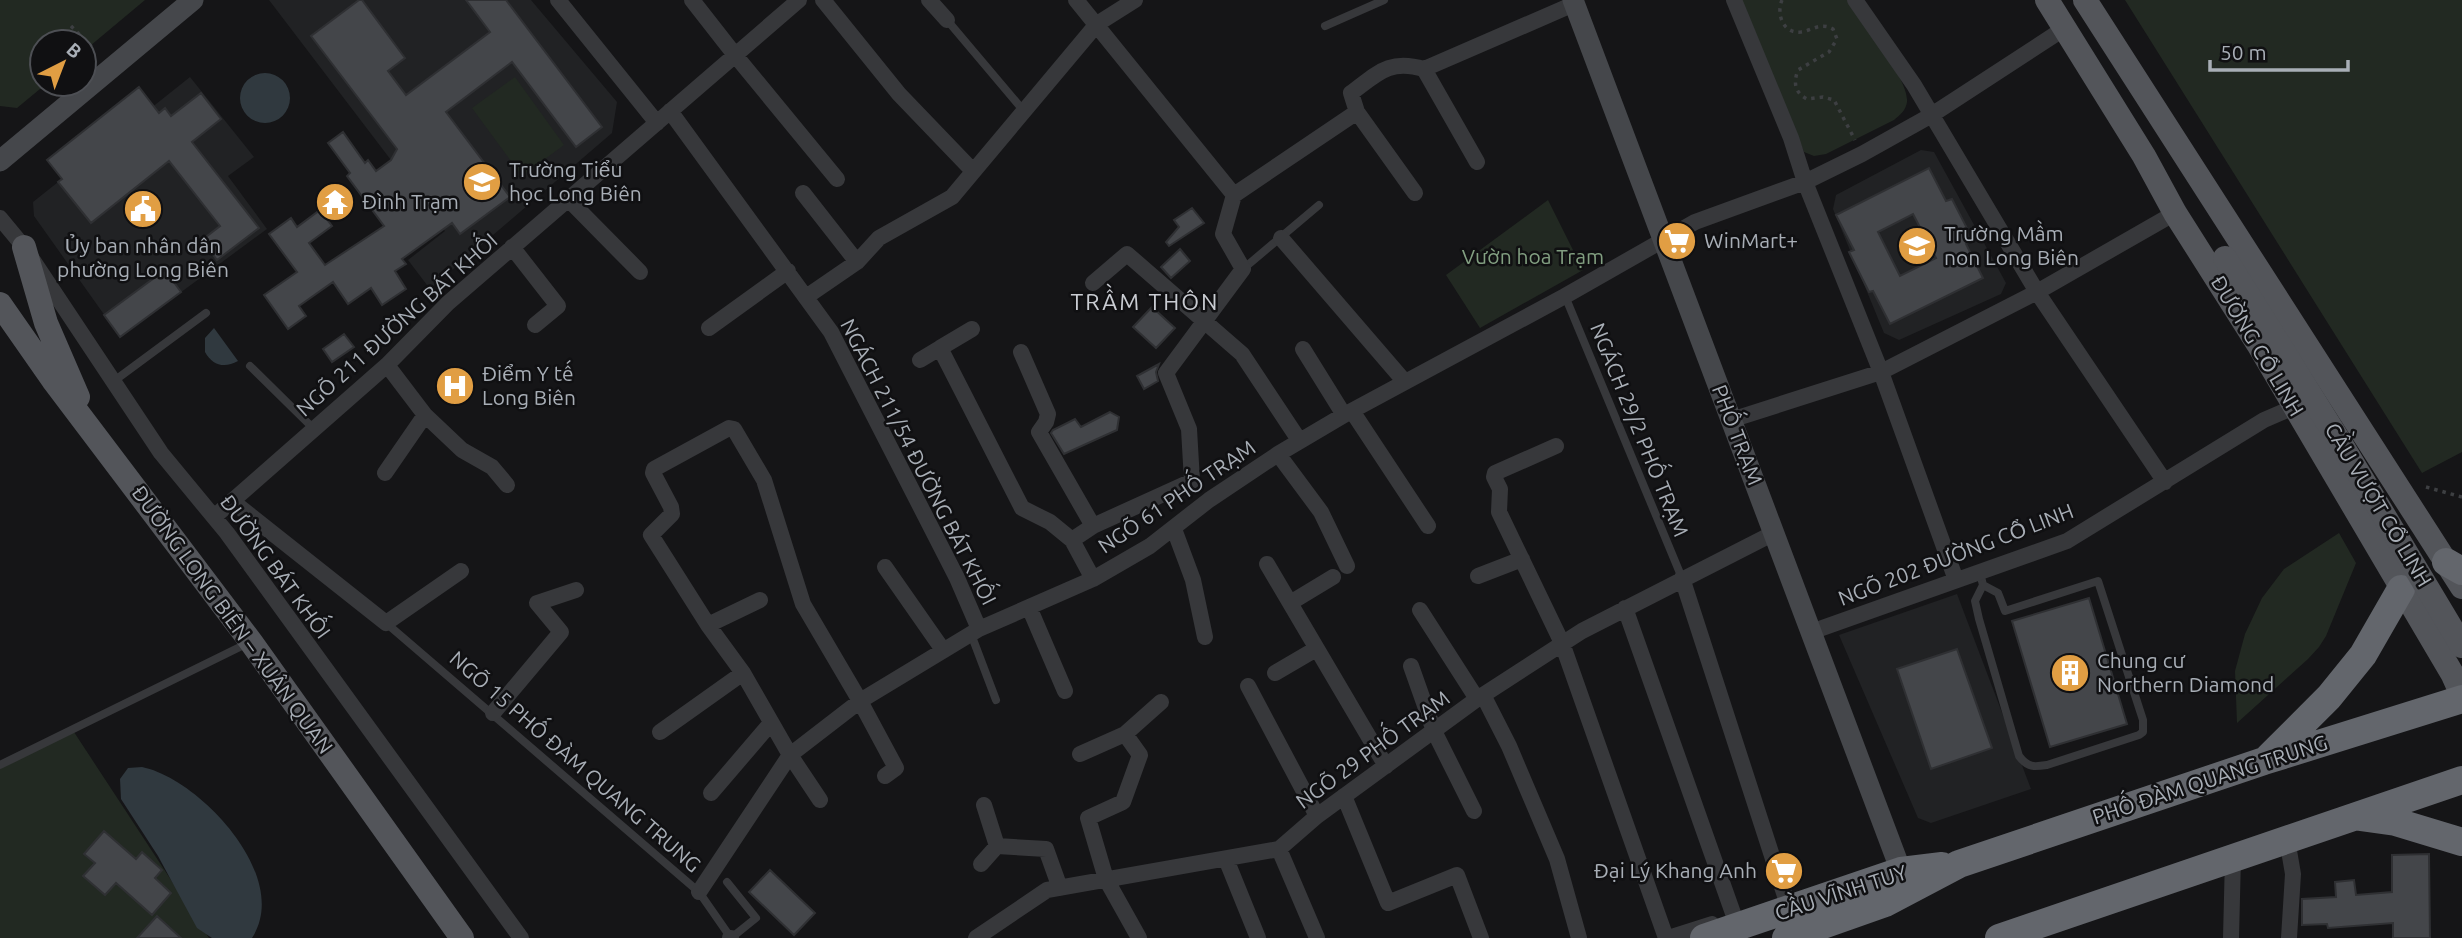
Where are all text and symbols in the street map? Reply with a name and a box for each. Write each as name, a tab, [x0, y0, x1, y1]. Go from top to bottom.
north arrow	[28, 28, 98, 98]
scale bar	[2210, 28, 2348, 72]
text: B	[62, 38, 86, 63]
text: 50 m	[2220, 40, 2267, 64]
place label: Trường Tiểu học Long Biên	[509, 157, 642, 205]
school or university icon: Trường Tiểu học Long Biên	[461, 161, 503, 203]
temple icon: Đình Trạm	[314, 181, 356, 223]
public building icon: Ủy ban nhân dân phường Long Biên	[122, 188, 164, 230]
place label: Đình Trạm	[362, 189, 459, 213]
place label: Trường Mầm non Long Biên	[1944, 219, 2079, 269]
supermarket icon: WinMart+	[1656, 220, 1698, 262]
street label: NGÕ 211 ĐƯỜNG BÁT KHỐI	[287, 224, 502, 421]
school or university icon: Trường Mầm non Long Biên	[1896, 225, 1938, 267]
place label: WinMart+	[1704, 228, 1798, 252]
place label: Ủy ban nhân dân phường Long Biên	[57, 233, 229, 281]
park label: Vườn hoa Trạm	[1462, 244, 1604, 268]
street label: ĐƯỜNG CỔ LINH	[2206, 271, 2310, 420]
district label: TRẦM THÔN	[1070, 283, 1220, 314]
street label: NGÁCH 211/54 ĐƯỜNG BÁT KHỐI	[836, 312, 1007, 609]
street label: NGÁCH 29/2 PHỐ TRẠM	[1586, 317, 1699, 540]
place label: Điểm Y tế Long Biên	[482, 359, 576, 409]
hospital icon: Điểm Y tế Long Biên	[434, 365, 476, 407]
street label: PHỐ TRẠM	[1708, 379, 1773, 488]
street label: CẦU VƯỢT CỔ LINH	[2321, 416, 2442, 591]
street label: NGÕ 61 PHỐ TRẠM	[1090, 430, 1259, 558]
street label: ĐƯỜNG LONG BIÊN – XUÂN QUAN	[127, 480, 339, 758]
street label: ĐƯỜNG BÁT KHỐI	[216, 487, 340, 643]
street label: NGÕ 202 ĐƯỜNG CỔ LINH	[1834, 497, 2077, 610]
street label: NGÕ 15 PHỐ ĐÀM QUANG TRUNG	[445, 642, 710, 877]
place label: Chung cư Northern Diamond	[2097, 648, 2274, 696]
building icon: Chung cư Northern Diamond	[2049, 652, 2091, 694]
street label: NGÕ 29 PHỐ TRẠM	[1288, 681, 1454, 813]
street label: PHỐ ĐÀM QUANG TRUNG	[2087, 724, 2330, 828]
supermarket icon: Đại Lý Khang Anh	[1763, 850, 1805, 892]
street label: CẦU VĨNH TUY	[1770, 854, 1910, 925]
place label: Đại Lý Khang Anh	[1594, 858, 1757, 882]

